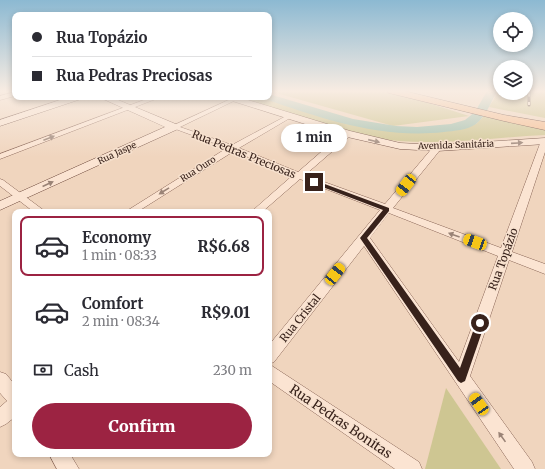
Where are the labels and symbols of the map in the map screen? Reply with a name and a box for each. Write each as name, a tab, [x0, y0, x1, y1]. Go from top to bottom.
callout: 1 min	[281, 124, 347, 152]
street label: Rua Pedras Preciosas	[190, 127, 298, 181]
one-way arrow	[44, 135, 55, 141]
one-way arrow	[368, 138, 380, 144]
street label: Avenida Sanitária	[417, 138, 494, 151]
street label: Rua Jaspe	[96, 139, 138, 166]
one-way arrow	[511, 139, 523, 146]
street label: Rua Ouro	[178, 153, 218, 184]
car	[394, 172, 418, 198]
route end	[305, 173, 323, 191]
one-way arrow	[43, 181, 54, 187]
one-way arrow	[159, 187, 169, 195]
street label: Rua Topázio	[485, 225, 521, 292]
one-way arrow	[448, 232, 460, 238]
car	[462, 232, 488, 252]
car	[323, 261, 347, 287]
street label: Rua Cristal	[276, 291, 324, 345]
route start	[471, 314, 489, 332]
street label: Rua Pedras Bonitas	[286, 381, 395, 462]
car	[467, 391, 491, 417]
one-way arrow	[498, 432, 506, 442]

